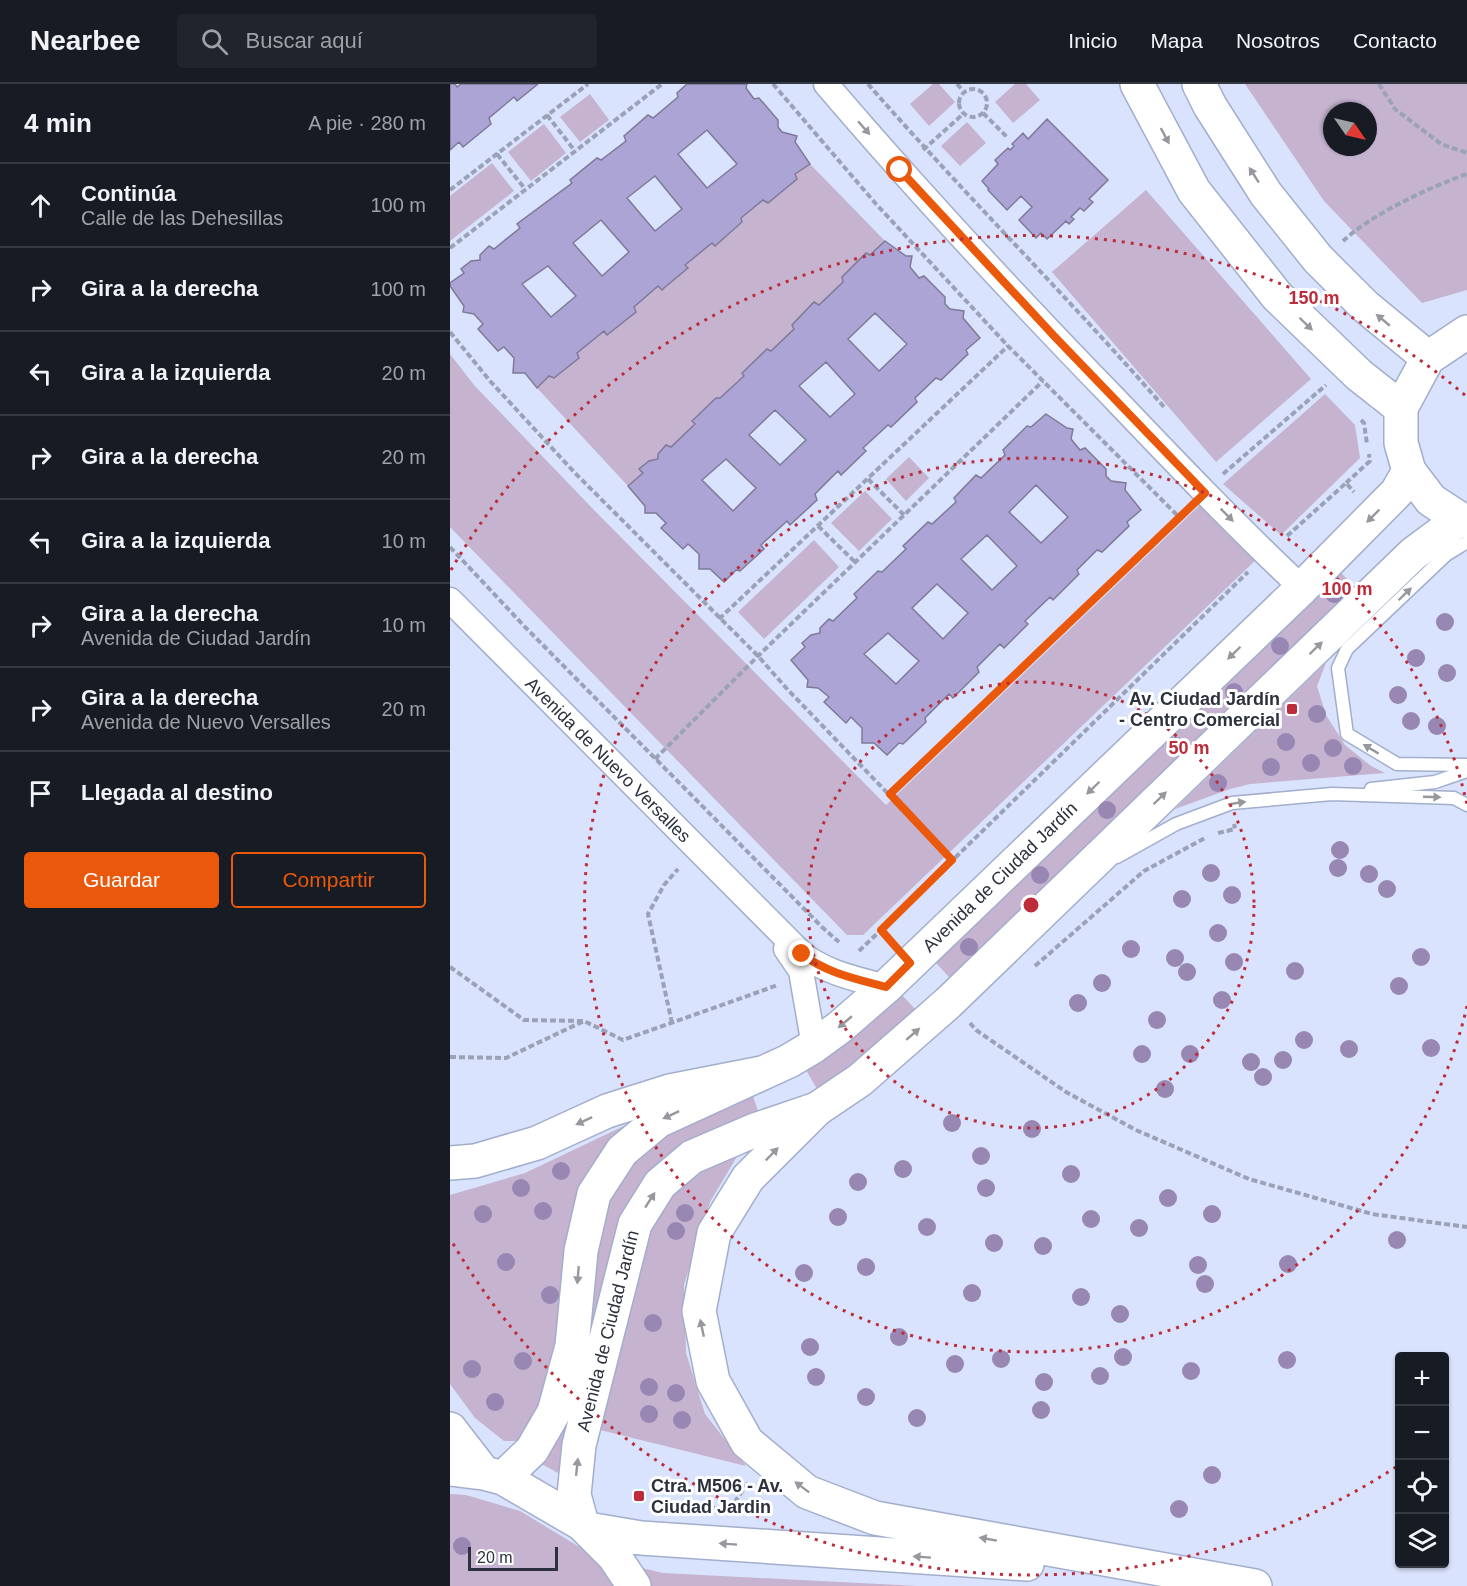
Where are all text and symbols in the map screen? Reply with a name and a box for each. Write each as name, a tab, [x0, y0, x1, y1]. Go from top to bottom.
search box	[177, 14, 597, 68]
text: Nearbee	[30, 25, 141, 56]
icon: search	[198, 25, 231, 58]
text: Buscar aquí	[246, 28, 363, 53]
text: Inicio	[1068, 29, 1117, 52]
text: Mapa	[1150, 29, 1203, 52]
text: Nosotros	[1236, 29, 1320, 52]
text: Contacto	[1353, 29, 1437, 52]
north arrow	[1323, 102, 1377, 156]
text: 4 min	[24, 108, 92, 138]
text: A pie · 280 m	[308, 112, 426, 134]
one-way arrow	[857, 120, 870, 135]
one-way arrow	[1160, 127, 1170, 144]
route start	[886, 156, 912, 182]
one-way arrow	[1249, 167, 1260, 183]
text: Continúa	[81, 181, 176, 206]
icon: ahead	[24, 189, 57, 222]
text: 100 m	[370, 194, 426, 216]
text: Calle de las Dehesillas	[81, 207, 283, 229]
icon: right	[24, 273, 57, 306]
text: Gira a la derecha	[81, 276, 258, 301]
text: 100 m	[370, 278, 426, 300]
text: 150 m	[1288, 288, 1340, 308]
one-way arrow	[1376, 314, 1391, 327]
one-way arrow	[1299, 317, 1314, 331]
icon: left	[24, 357, 57, 390]
text: Gira a la izquierda	[81, 360, 271, 385]
text: 20 m	[382, 362, 426, 384]
icon: right	[24, 441, 57, 474]
text: Gira a la derecha	[81, 444, 258, 469]
text: 20 m	[382, 446, 426, 468]
one-way arrow	[1220, 508, 1234, 522]
one-way arrow	[1367, 509, 1381, 523]
icon: left	[24, 525, 57, 558]
text: Gira a la izquierda	[81, 528, 271, 553]
text: 10 m	[382, 530, 426, 552]
text: 100 m	[1321, 579, 1373, 599]
one-way arrow	[1397, 588, 1411, 602]
text: Gira a la derecha	[81, 601, 258, 626]
icon: right	[24, 609, 57, 642]
text: 10 m	[382, 614, 426, 636]
text: Avenida de Ciudad Jardín	[81, 627, 311, 649]
one-way arrow	[1308, 641, 1322, 655]
one-way arrow	[1227, 646, 1242, 660]
street label: Avenida de Nuevo Versalles	[521, 673, 695, 847]
text: Gira a la derecha	[81, 685, 258, 710]
place label: Av. Ciudad Jardín - Centro Comercial	[1119, 689, 1280, 730]
icon: right	[24, 693, 57, 726]
text: 20 m	[382, 698, 426, 720]
marker: Av. Ciudad Jardín - Centro Comercial	[1285, 702, 1299, 716]
text: Avenida de Nuevo Versalles	[81, 711, 331, 733]
text: 50 m	[1168, 738, 1210, 758]
one-way arrow	[1363, 743, 1379, 754]
icon: arrive	[24, 777, 57, 810]
text: Llegada al destino	[81, 780, 273, 805]
one-way arrow	[1086, 781, 1101, 795]
one-way arrow	[1153, 791, 1167, 805]
one-way arrow	[1422, 793, 1441, 802]
street label: Avenida de Ciudad Jardín	[919, 798, 1081, 956]
one-way arrow	[1228, 798, 1247, 807]
button: Guardar	[24, 852, 219, 908]
button: Compartir	[231, 852, 426, 908]
centre of rings	[1021, 895, 1041, 915]
route end	[788, 940, 814, 966]
one-way arrow	[837, 1016, 853, 1029]
one-way arrow	[905, 1028, 920, 1041]
one-way arrow	[662, 1111, 679, 1120]
one-way arrow	[576, 1117, 593, 1126]
one-way arrow	[765, 1147, 779, 1162]
one-way arrow	[645, 1192, 656, 1208]
street label: Avenida de Ciudad Jardín	[573, 1228, 643, 1434]
one-way arrow	[573, 1266, 583, 1285]
one-way arrow	[697, 1318, 706, 1337]
map controls	[1395, 1352, 1449, 1568]
button: +	[1395, 1352, 1449, 1406]
button: −	[1395, 1406, 1449, 1460]
one-way arrow	[572, 1458, 582, 1477]
button: locate	[1395, 1460, 1449, 1514]
place label: Ctra. M506 - Av. Ciudad Jardin	[651, 1476, 783, 1517]
one-way arrow	[794, 1481, 810, 1493]
marker: Ctra. M506 - Av. Ciudad Jardin	[632, 1489, 646, 1503]
button: layers	[1395, 1514, 1449, 1568]
one-way arrow	[978, 1534, 997, 1543]
one-way arrow	[718, 1539, 737, 1548]
scale bar	[468, 1544, 558, 1572]
text: 20 m	[477, 1549, 513, 1566]
one-way arrow	[913, 1552, 932, 1562]

